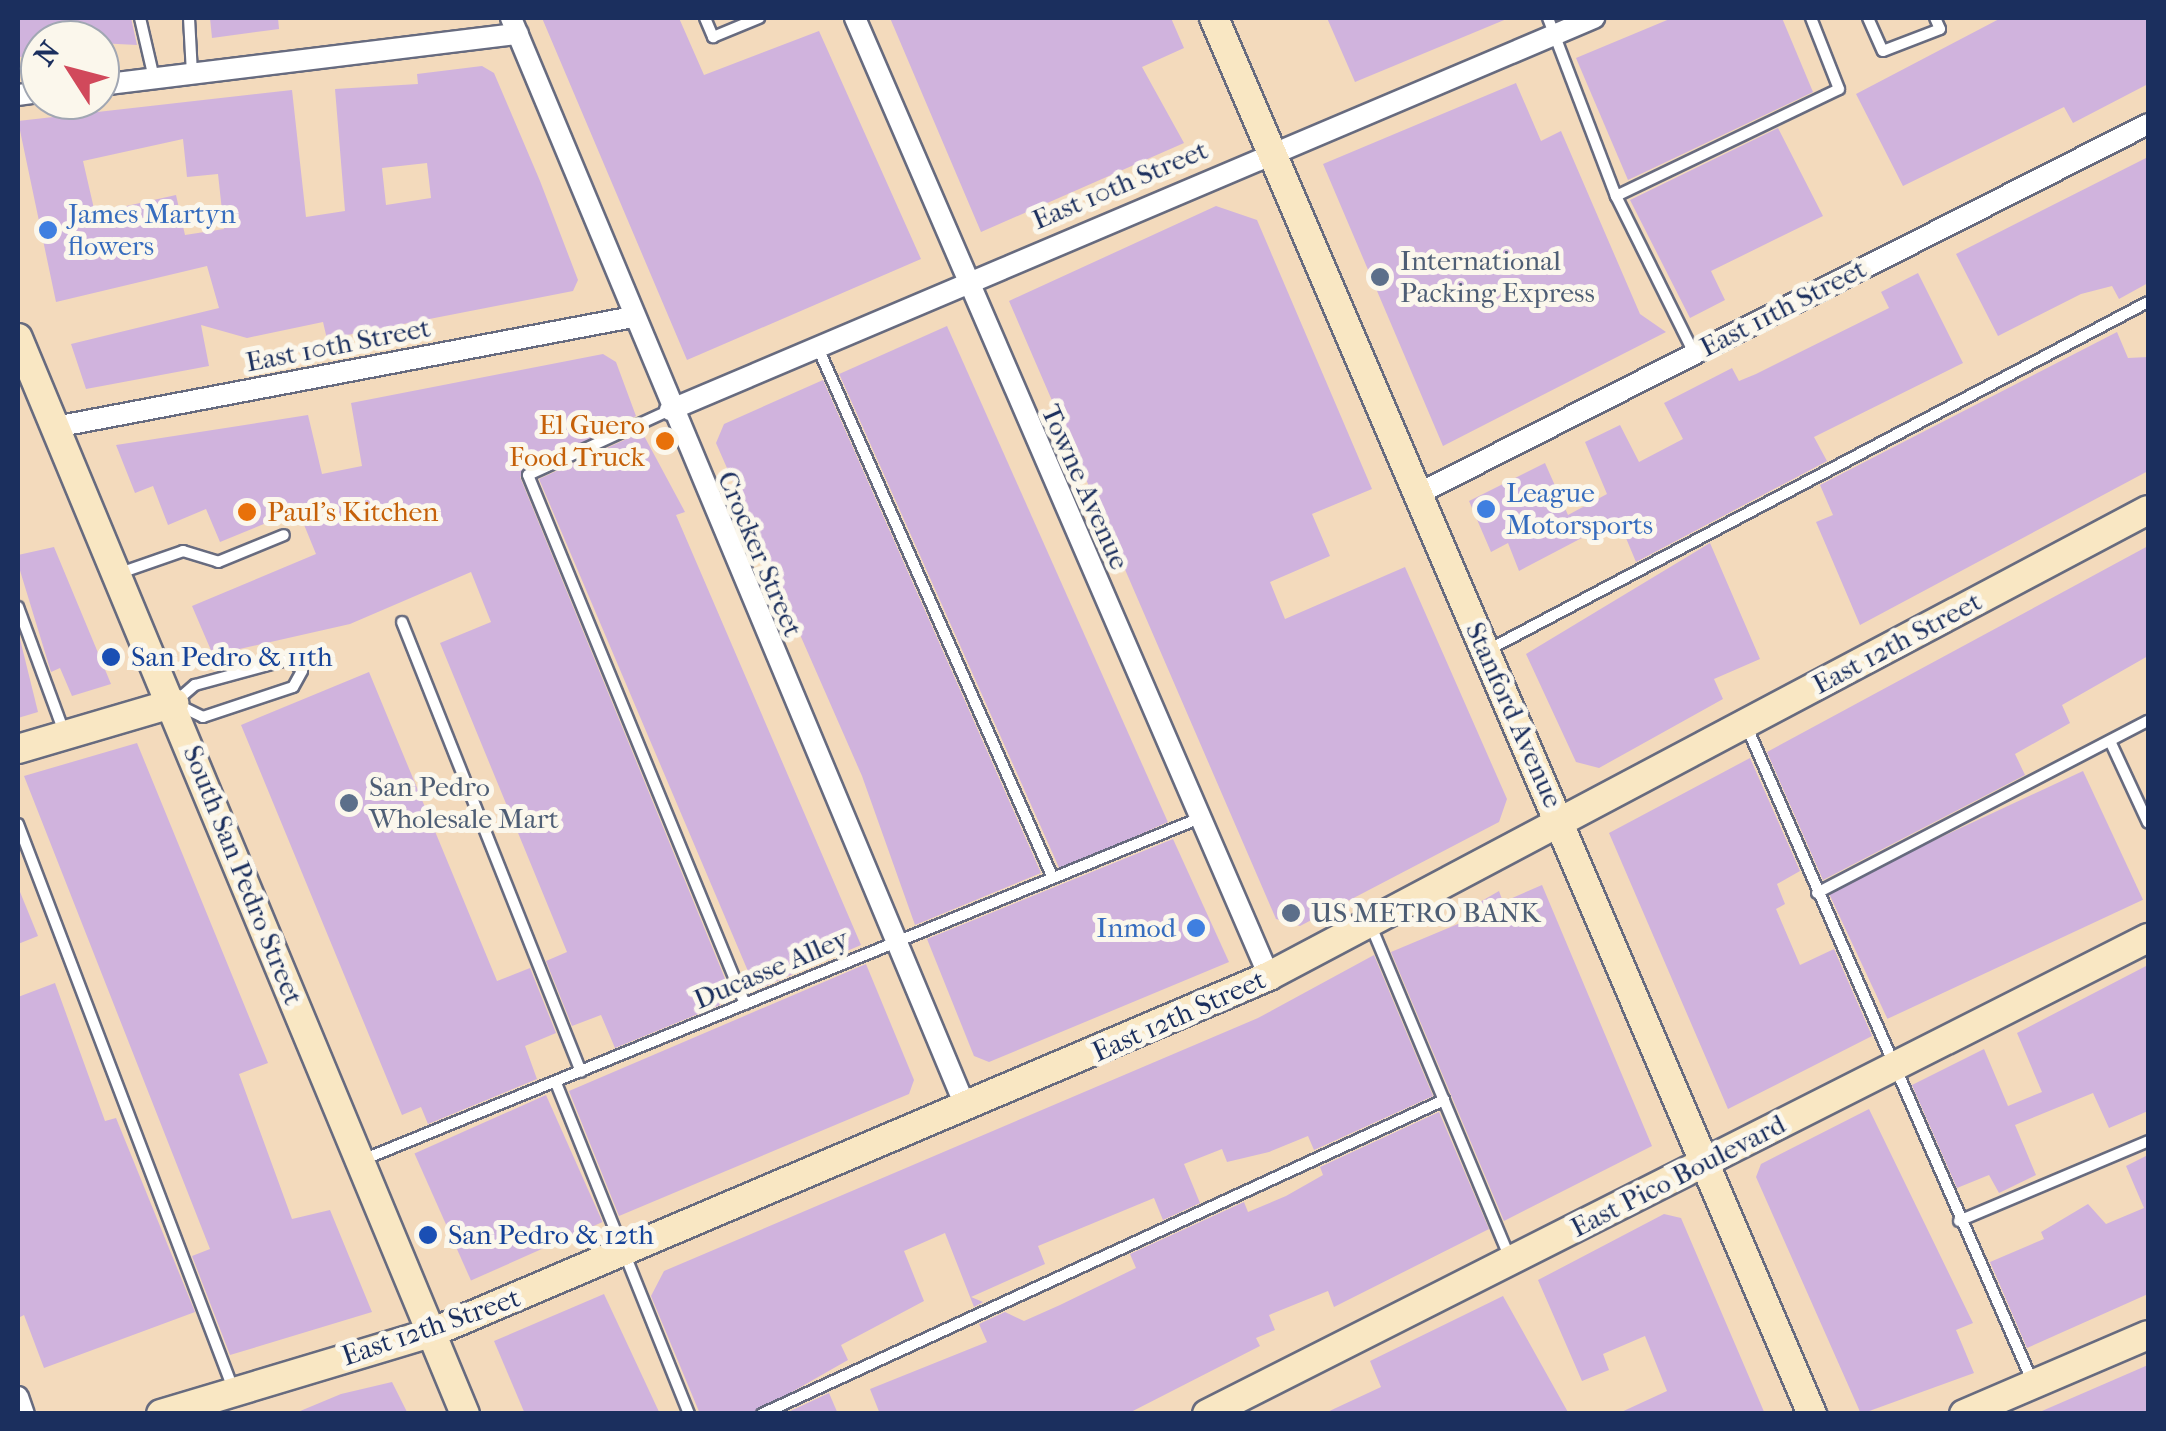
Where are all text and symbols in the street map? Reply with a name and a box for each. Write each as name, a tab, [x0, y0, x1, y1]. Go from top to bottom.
north arrow	[20, 20, 120, 120]
text: N	[27, 35, 67, 72]
street label: East 10th Street	[1027, 133, 1213, 237]
place label: James Martyn flowers	[68, 197, 236, 263]
marker: James Martyn flowers	[37, 219, 59, 241]
place label: International Packing Express	[1400, 244, 1595, 310]
street label: East 11th Street	[1694, 252, 1872, 364]
marker: International Packing Express	[1369, 266, 1391, 288]
street label: East 10th Street	[243, 311, 433, 379]
street label: Towne Avenue	[1034, 399, 1136, 575]
place label: El Guero Food Truck	[509, 408, 645, 474]
marker: El Guero Food Truck	[654, 430, 676, 452]
street label: Crocker Street	[710, 466, 810, 642]
place label: League Motorsports	[1506, 476, 1653, 542]
place label: Paul's Kitchen	[267, 495, 439, 529]
marker: League Motorsports	[1475, 498, 1497, 520]
marker: Paul's Kitchen	[236, 501, 258, 523]
street label: East 12th Street	[1807, 584, 1987, 702]
street label: Stanford Avenue	[1458, 617, 1570, 813]
place label: San Pedro & 11th	[131, 640, 333, 674]
marker: San Pedro & 11th	[100, 646, 122, 668]
street label: South San Pedro Street	[176, 740, 310, 1010]
place label: San Pedro Wholesale Mart	[369, 770, 559, 836]
marker: San Pedro Wholesale Mart	[338, 792, 360, 814]
place label: US METRO BANK	[1311, 896, 1540, 930]
marker: US METRO BANK	[1280, 902, 1302, 924]
place label: Inmod	[1096, 911, 1176, 945]
marker: Inmod	[1185, 917, 1207, 939]
street label: Ducasse Alley	[689, 921, 853, 1017]
street label: East 12th Street	[1087, 963, 1271, 1069]
street label: East Pico Boulevard	[1565, 1107, 1791, 1245]
place label: San Pedro & 12th	[448, 1218, 654, 1252]
marker: San Pedro & 12th	[417, 1224, 439, 1246]
street label: East 12th Street	[337, 1281, 525, 1373]

